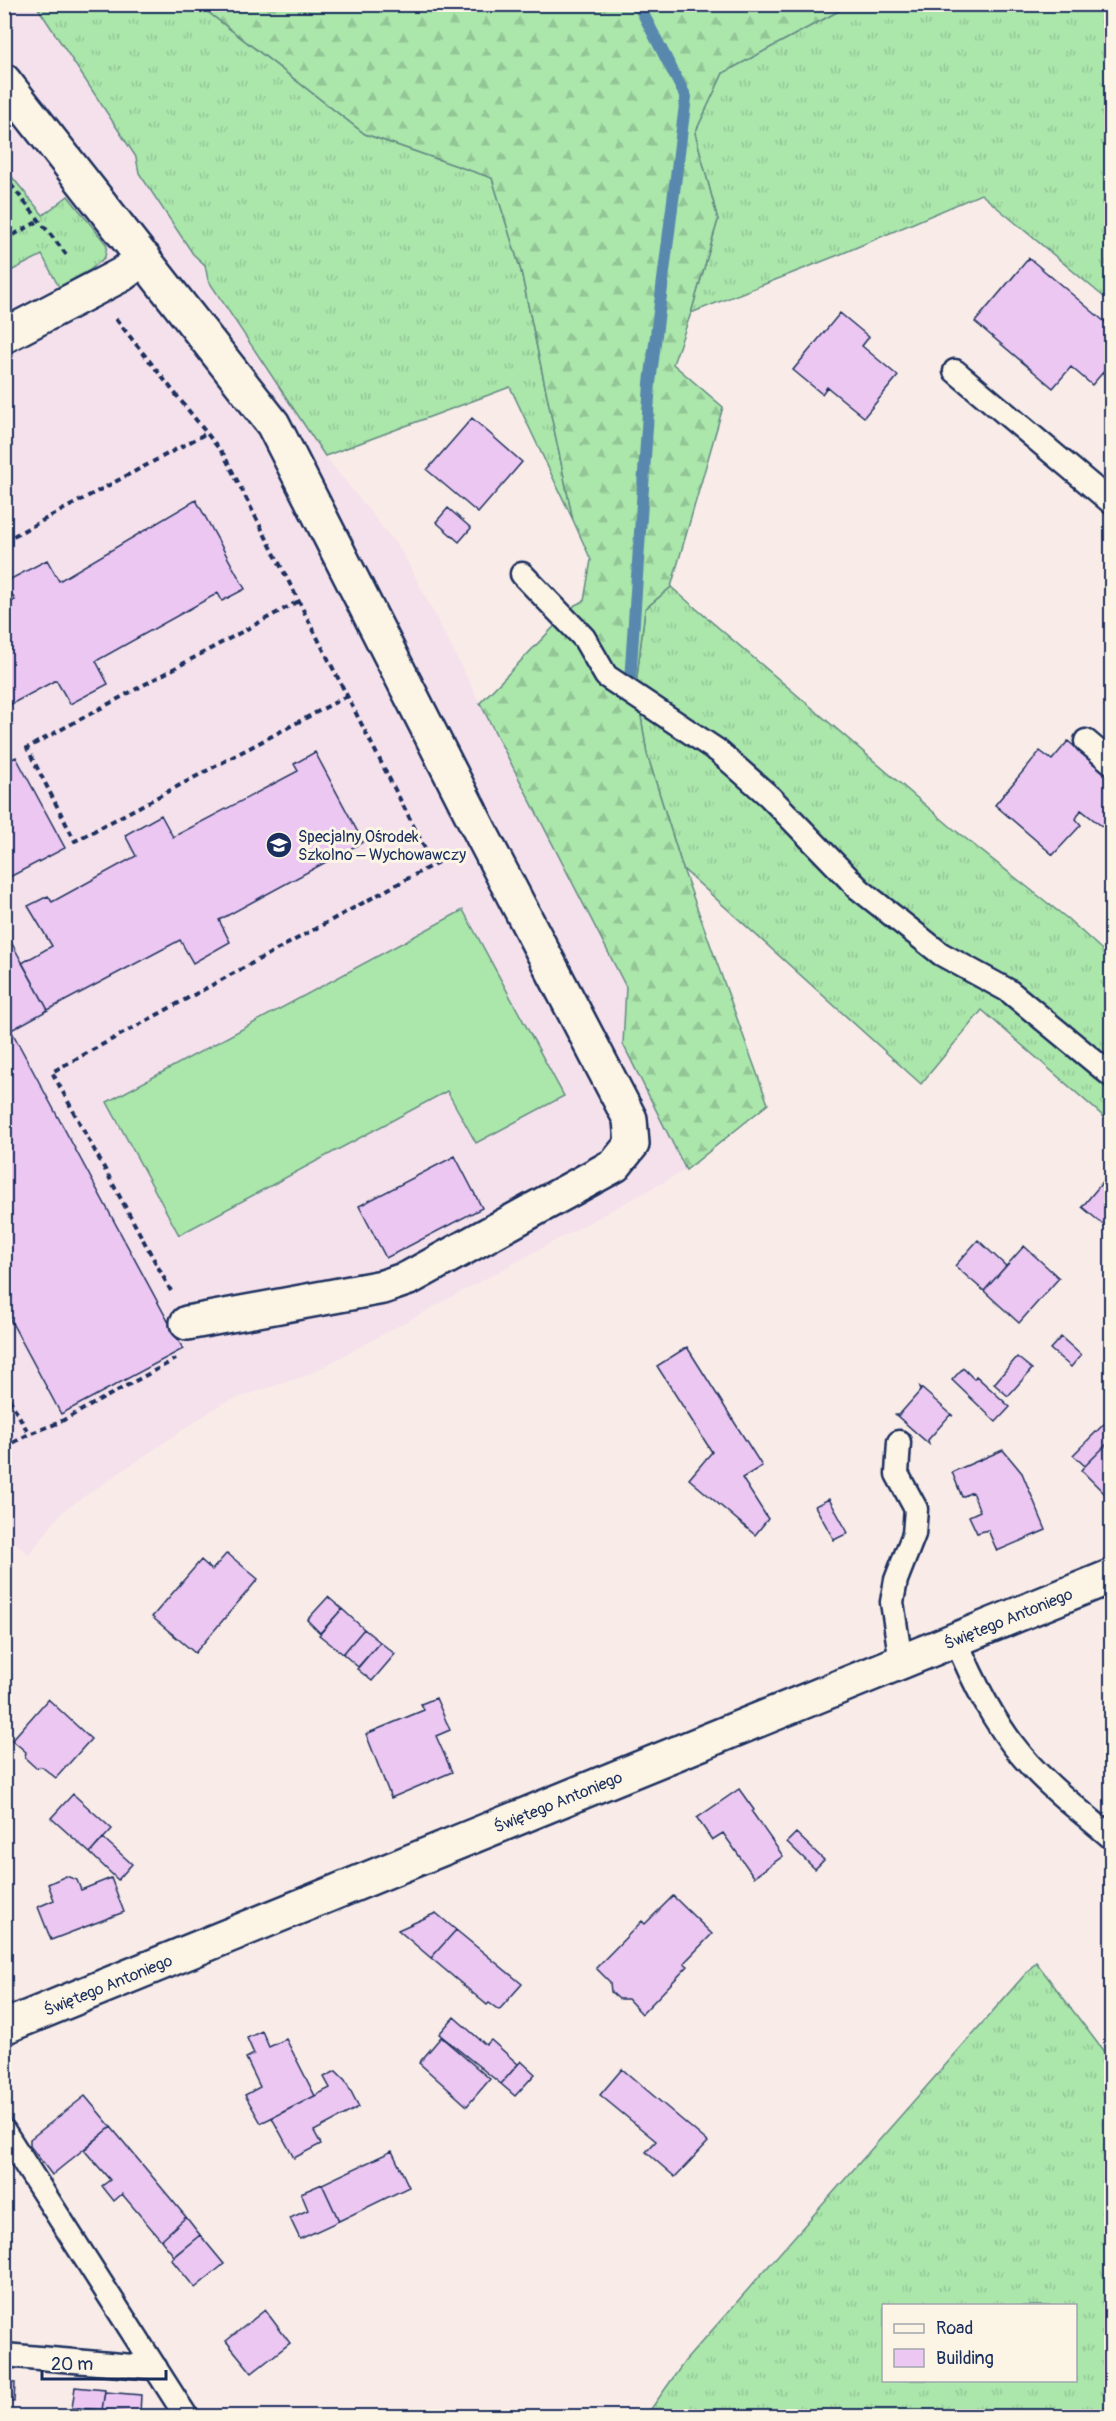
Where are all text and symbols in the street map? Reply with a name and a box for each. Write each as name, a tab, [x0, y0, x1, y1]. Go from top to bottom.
place label: Specjalny Ośrodek Szkolno – Wychowawczy	[298, 827, 466, 865]
school or university icon: Specjalny Ośrodek Szkolno – Wychowawczy	[264, 830, 294, 860]
street label: Świętego Antoniego	[941, 1584, 1076, 1654]
street label: Świętego Antoniego	[491, 1767, 626, 1838]
street label: Świętego Antoniego	[41, 1950, 176, 2021]
legend	[882, 2304, 1077, 2382]
text: Road	[936, 2317, 973, 2340]
scale bar	[42, 2343, 166, 2381]
text: Building	[936, 2347, 994, 2370]
text: 20 m	[51, 2353, 93, 2376]

